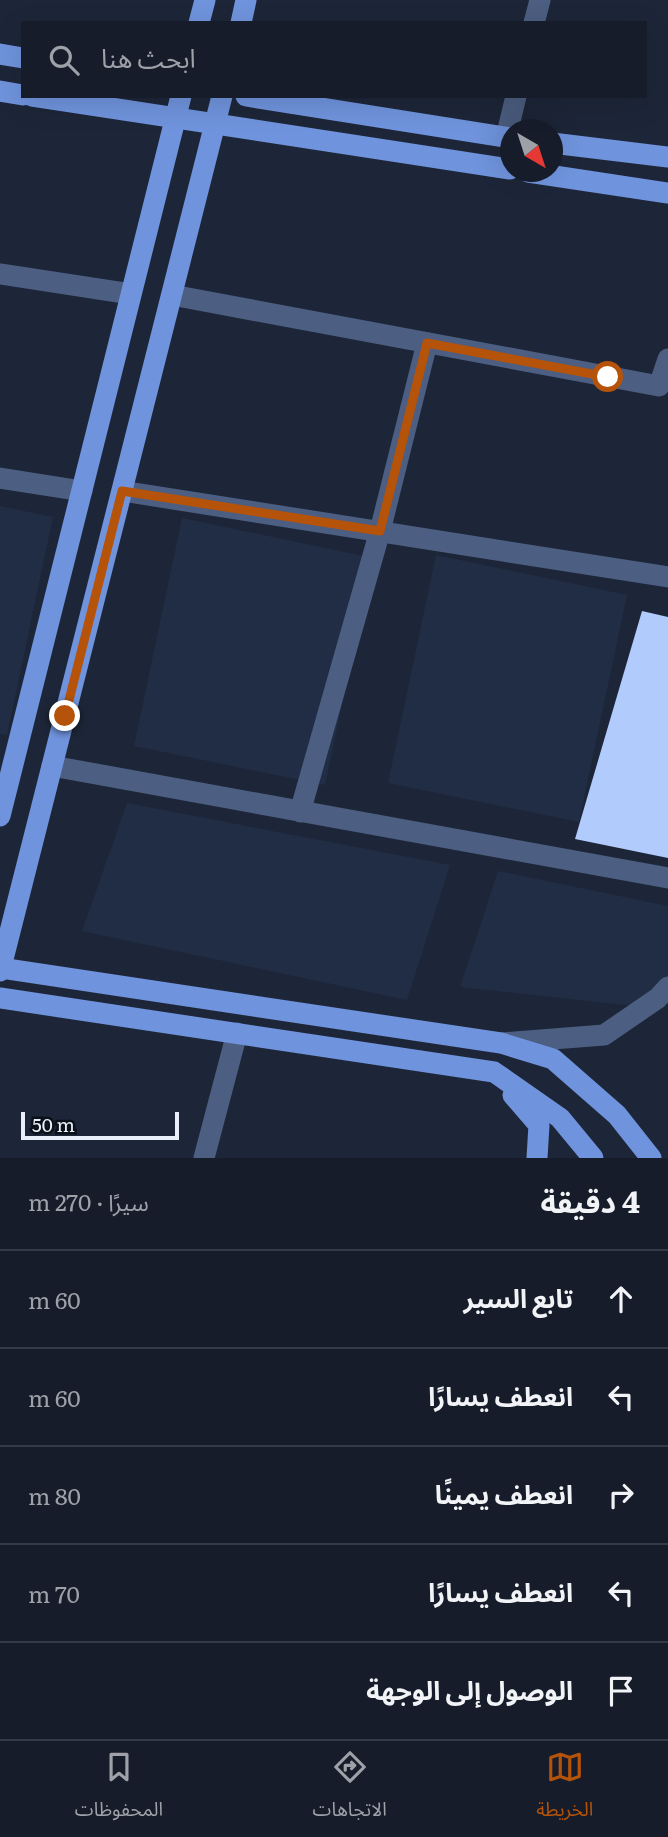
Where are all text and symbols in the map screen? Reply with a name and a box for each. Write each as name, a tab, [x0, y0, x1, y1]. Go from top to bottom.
search box	[21, 21, 647, 98]
text: ابحث هنا	[101, 37, 196, 76]
icon: search	[45, 41, 83, 79]
north arrow	[500, 119, 563, 182]
route start	[592, 361, 623, 392]
route end	[49, 700, 80, 731]
scale bar	[21, 1109, 178, 1141]
text: 50 m	[32, 1110, 75, 1138]
text: 4 دقيقة	[540, 1178, 640, 1222]
text: سيرًا · 270 m	[28, 1184, 149, 1218]
text: تابع السير	[463, 1277, 573, 1316]
icon: ahead	[602, 1280, 640, 1318]
text: 60 m	[28, 1282, 81, 1316]
text: انعطف يسارًا	[428, 1375, 573, 1414]
icon: left	[602, 1378, 640, 1416]
text: 60 m	[28, 1380, 81, 1414]
text: انعطف يمينًا	[435, 1473, 573, 1512]
icon: right	[602, 1476, 640, 1514]
text: 80 m	[28, 1478, 81, 1512]
text: انعطف يسارًا	[428, 1571, 573, 1610]
icon: left	[602, 1574, 640, 1612]
text: 70 m	[28, 1576, 80, 1610]
text: الوصول إلى الوجهة	[366, 1669, 573, 1708]
icon: arrive	[602, 1672, 640, 1710]
tab: المحفوظات	[75, 1748, 163, 1830]
tab: الاتجاهات	[313, 1748, 387, 1830]
tab: الخريطة	[536, 1748, 593, 1830]

